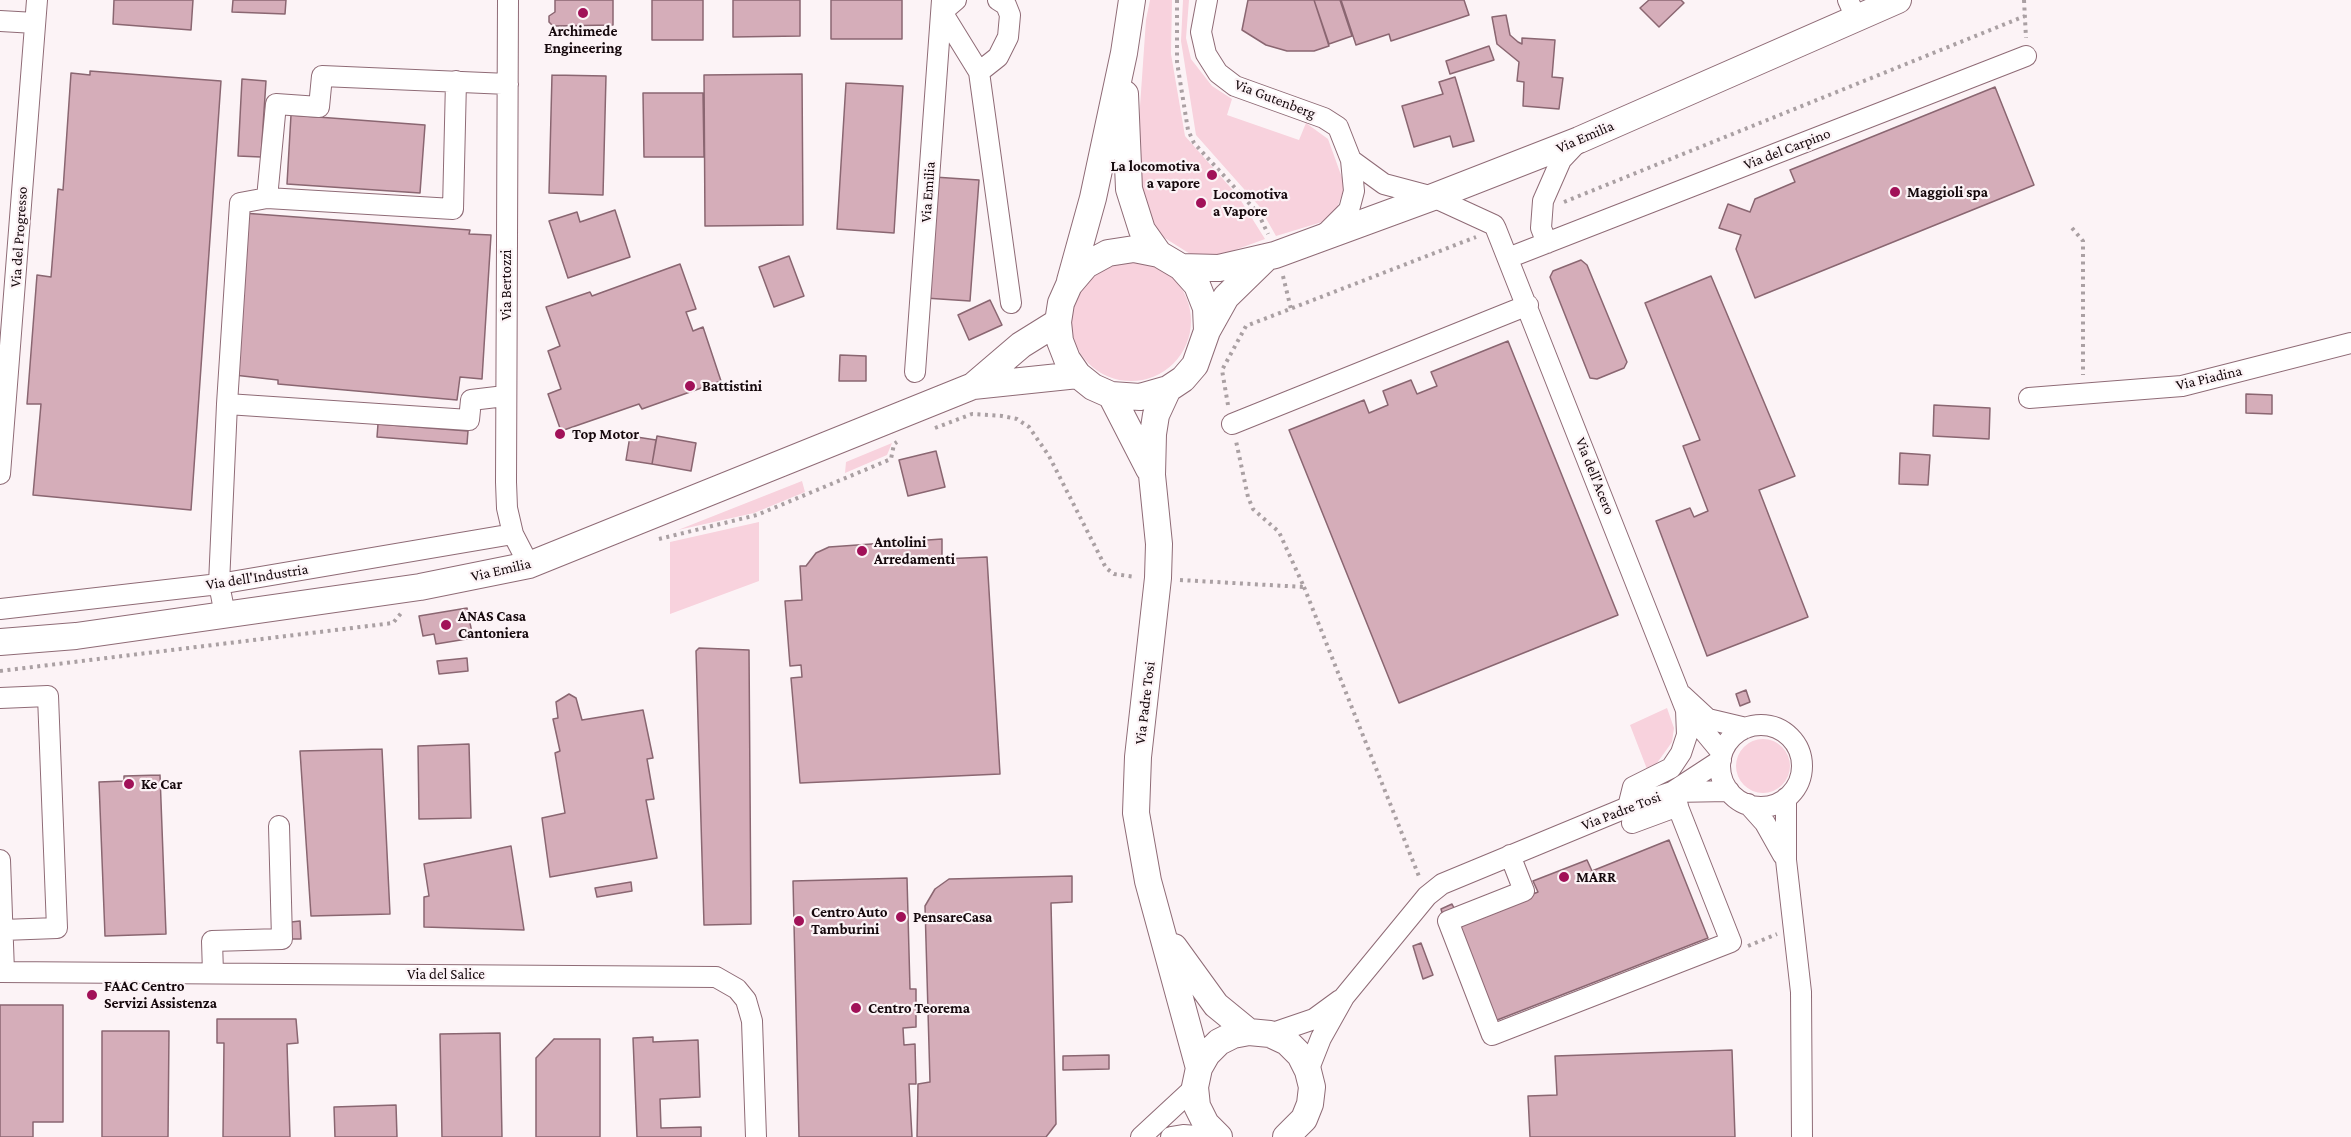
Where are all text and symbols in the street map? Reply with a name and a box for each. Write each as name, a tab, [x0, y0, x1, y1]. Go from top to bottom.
marker: Archimede Engineering	[576, 6, 590, 20]
place label: Archimede Engineering	[544, 22, 622, 57]
street label: Via Gutenberg	[1232, 75, 1318, 123]
street label: Via Emilia	[1553, 117, 1617, 157]
street label: Via del Carpino	[1741, 124, 1833, 174]
place label: La locomotiva a vapore	[1110, 157, 1200, 192]
street label: Via Emilia	[917, 161, 939, 223]
marker: La locomotiva a vapore	[1205, 168, 1219, 182]
place label: Maggioli spa	[1907, 183, 1988, 201]
place label: Locomotiva a Vapore	[1213, 185, 1288, 220]
marker: Maggioli spa	[1888, 185, 1902, 199]
street label: Via del Progresso	[6, 186, 32, 288]
marker: Locomotiva a Vapore	[1194, 196, 1208, 210]
street label: Via Bertozzi	[497, 249, 515, 321]
street label: Via Piadina	[2174, 362, 2244, 394]
place label: Battistini	[702, 377, 762, 395]
marker: Battistini	[683, 379, 697, 393]
place label: Top Motor	[572, 425, 639, 443]
marker: Top Motor	[553, 427, 567, 441]
street label: Via dell'Acero	[1571, 435, 1619, 517]
place label: Antolini Arredamenti	[874, 533, 955, 568]
marker: Antolini Arredamenti	[855, 544, 869, 558]
street label: Via Emilia	[469, 554, 533, 586]
street label: Via dell'Industria	[205, 560, 309, 594]
place label: ANAS Casa Cantoniera	[458, 607, 529, 642]
marker: ANAS Casa Cantoniera	[439, 618, 453, 632]
street label: Via Padre Tosi	[1131, 661, 1159, 745]
place label: Ke Car	[141, 775, 183, 793]
marker: Ke Car	[122, 777, 136, 791]
street label: Via Padre Tosi	[1579, 788, 1663, 834]
place label: MARR	[1576, 868, 1616, 886]
marker: MARR	[1557, 870, 1571, 884]
place label: Centro Auto Tamburini	[811, 903, 888, 938]
place label: PensareCasa	[913, 908, 992, 926]
marker: PensareCasa	[894, 910, 908, 924]
marker: Centro Auto Tamburini	[792, 914, 806, 928]
street label: Via del Salice	[407, 965, 485, 983]
place label: FAAC Centro Servizi Assistenza	[104, 977, 217, 1012]
marker: FAAC Centro Servizi Assistenza	[85, 988, 99, 1002]
place label: Centro Teorema	[868, 999, 970, 1017]
marker: Centro Teorema	[849, 1001, 863, 1015]

